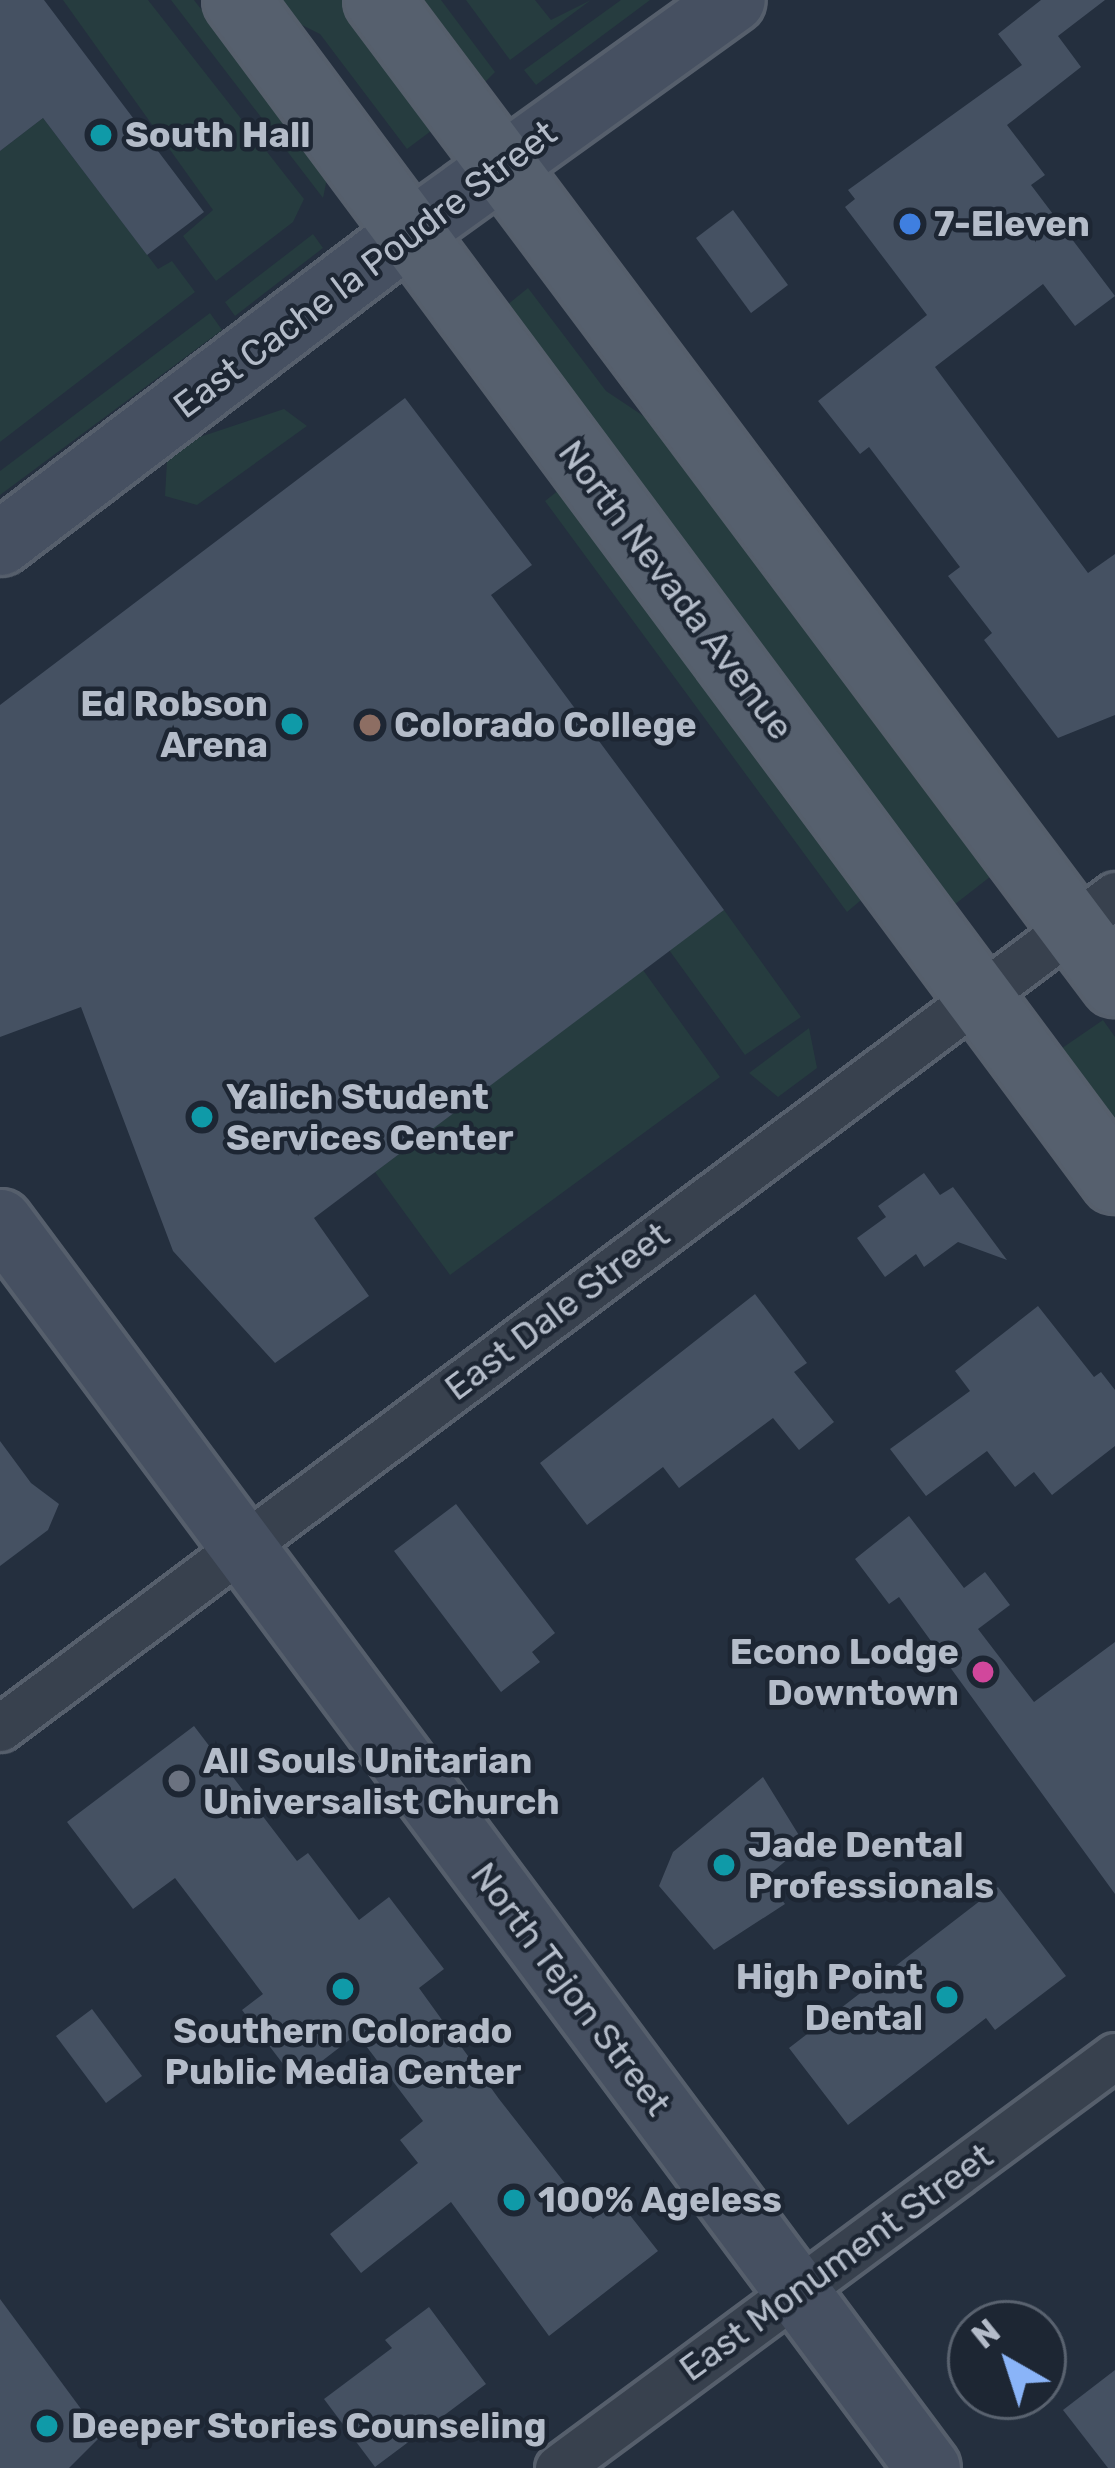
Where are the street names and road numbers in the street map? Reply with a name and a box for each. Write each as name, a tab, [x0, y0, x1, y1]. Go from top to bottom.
street label: East Cache la Poudre Street	[165, 111, 565, 427]
street label: North Nevada Avenue	[549, 432, 803, 748]
street label: East Dale Street	[436, 1213, 678, 1409]
street label: North Tejon Street	[462, 1854, 680, 2124]
street label: East Monument Street	[671, 2134, 1001, 2390]

